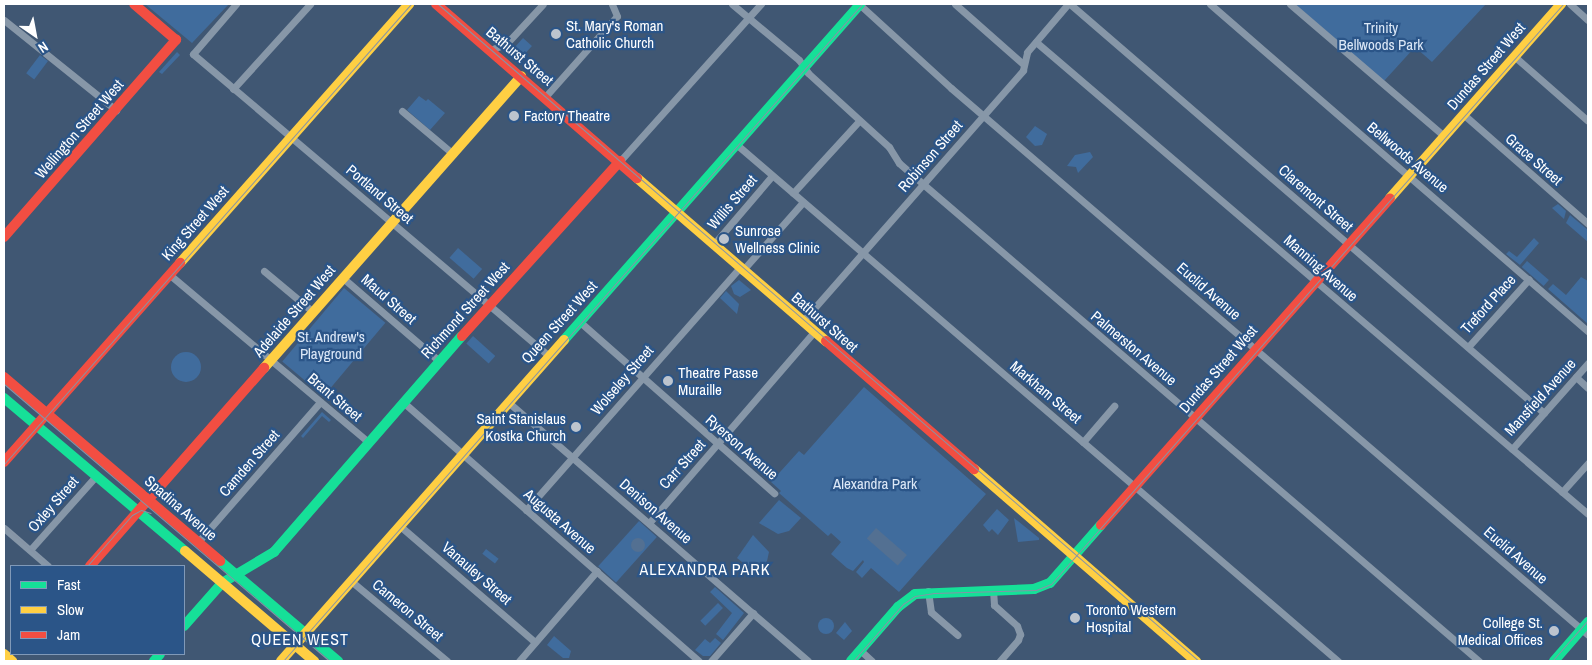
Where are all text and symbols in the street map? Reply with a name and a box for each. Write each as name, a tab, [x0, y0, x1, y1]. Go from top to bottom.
north arrow	[10, 10, 60, 60]
place label: St. Mary's Roman Catholic Church	[566, 16, 663, 51]
park label: Trinity Bellwoods Park	[1339, 18, 1423, 53]
street label: Dundas Street West	[1443, 19, 1529, 113]
street label: Bathurst Street	[483, 23, 557, 89]
marker: St. Mary's Roman Catholic Church	[550, 28, 562, 40]
text: N	[35, 38, 52, 57]
street label: Wellington Street West	[31, 76, 127, 182]
place label: Factory Theatre	[524, 107, 610, 125]
marker: Factory Theatre	[508, 110, 520, 122]
street label: Robinson Street	[894, 117, 966, 195]
street label: Bellwoods Avenue	[1364, 118, 1452, 196]
street label: Grace Street	[1502, 129, 1566, 189]
street label: Portland Street	[343, 161, 417, 227]
street label: Claremont Street	[1275, 161, 1357, 235]
street label: Willis Street	[703, 171, 761, 233]
street label: King Street West	[158, 182, 232, 264]
place label: Sunrose Wellness Clinic	[735, 221, 820, 256]
street label: Manning Avenue	[1280, 231, 1362, 305]
marker: Sunrose Wellness Clinic	[717, 232, 731, 246]
street label: Richmond Street West	[417, 258, 513, 362]
street label: Euclid Avenue	[1173, 258, 1245, 324]
street label: Adelaide Street West	[249, 261, 339, 361]
street label: Maud Street	[358, 270, 420, 328]
street label: Treford Place	[1457, 271, 1519, 337]
street label: Queen Street West	[517, 277, 601, 367]
street label: Bathurst Street	[788, 288, 862, 356]
street label: Palmerston Avenue	[1087, 307, 1181, 389]
street label: Dundas Street West	[1175, 322, 1261, 416]
park label: St. Andrew's Playground	[297, 327, 365, 362]
street label: Wolseley Street	[587, 342, 657, 418]
street label: Mansfield Avenue	[1500, 354, 1580, 440]
street label: Markham Street	[1007, 357, 1085, 427]
place label: Theatre Passe Muraille	[678, 363, 758, 398]
street label: Brant Street	[304, 369, 366, 425]
marker: Theatre Passe Muraille	[662, 375, 674, 387]
place label: Saint Stanislaus Kostka Church	[476, 409, 566, 444]
street label: Ryerson Avenue	[702, 410, 782, 484]
marker: Saint Stanislaus Kostka Church	[570, 421, 582, 433]
street label: Camden Street	[215, 426, 283, 500]
street label: Carr Street	[655, 436, 709, 492]
street label: Spadina Avenue	[141, 471, 221, 545]
street label: Oxley Street	[24, 473, 82, 535]
street label: Denison Avenue	[616, 474, 696, 548]
park label: Alexandra Park	[833, 475, 917, 493]
street label: Augusta Avenue	[520, 485, 600, 557]
street label: Euclid Avenue	[1480, 522, 1552, 588]
street label: Vanauley Street	[438, 538, 516, 608]
district label: ALEXANDRA PARK	[637, 559, 773, 579]
legend	[10, 565, 185, 655]
text: Fast	[57, 574, 80, 595]
street label: Cameron Street	[369, 575, 447, 645]
text: Slow	[57, 599, 84, 620]
place label: Toronto Western Hospital	[1086, 600, 1176, 635]
marker: Toronto Western Hospital	[1068, 611, 1082, 625]
place label: College St. Medical Offices	[1458, 613, 1543, 648]
text: Jam	[57, 624, 80, 645]
marker: College St. Medical Offices	[1547, 624, 1561, 638]
district label: QUEEN WEST	[250, 629, 350, 649]

